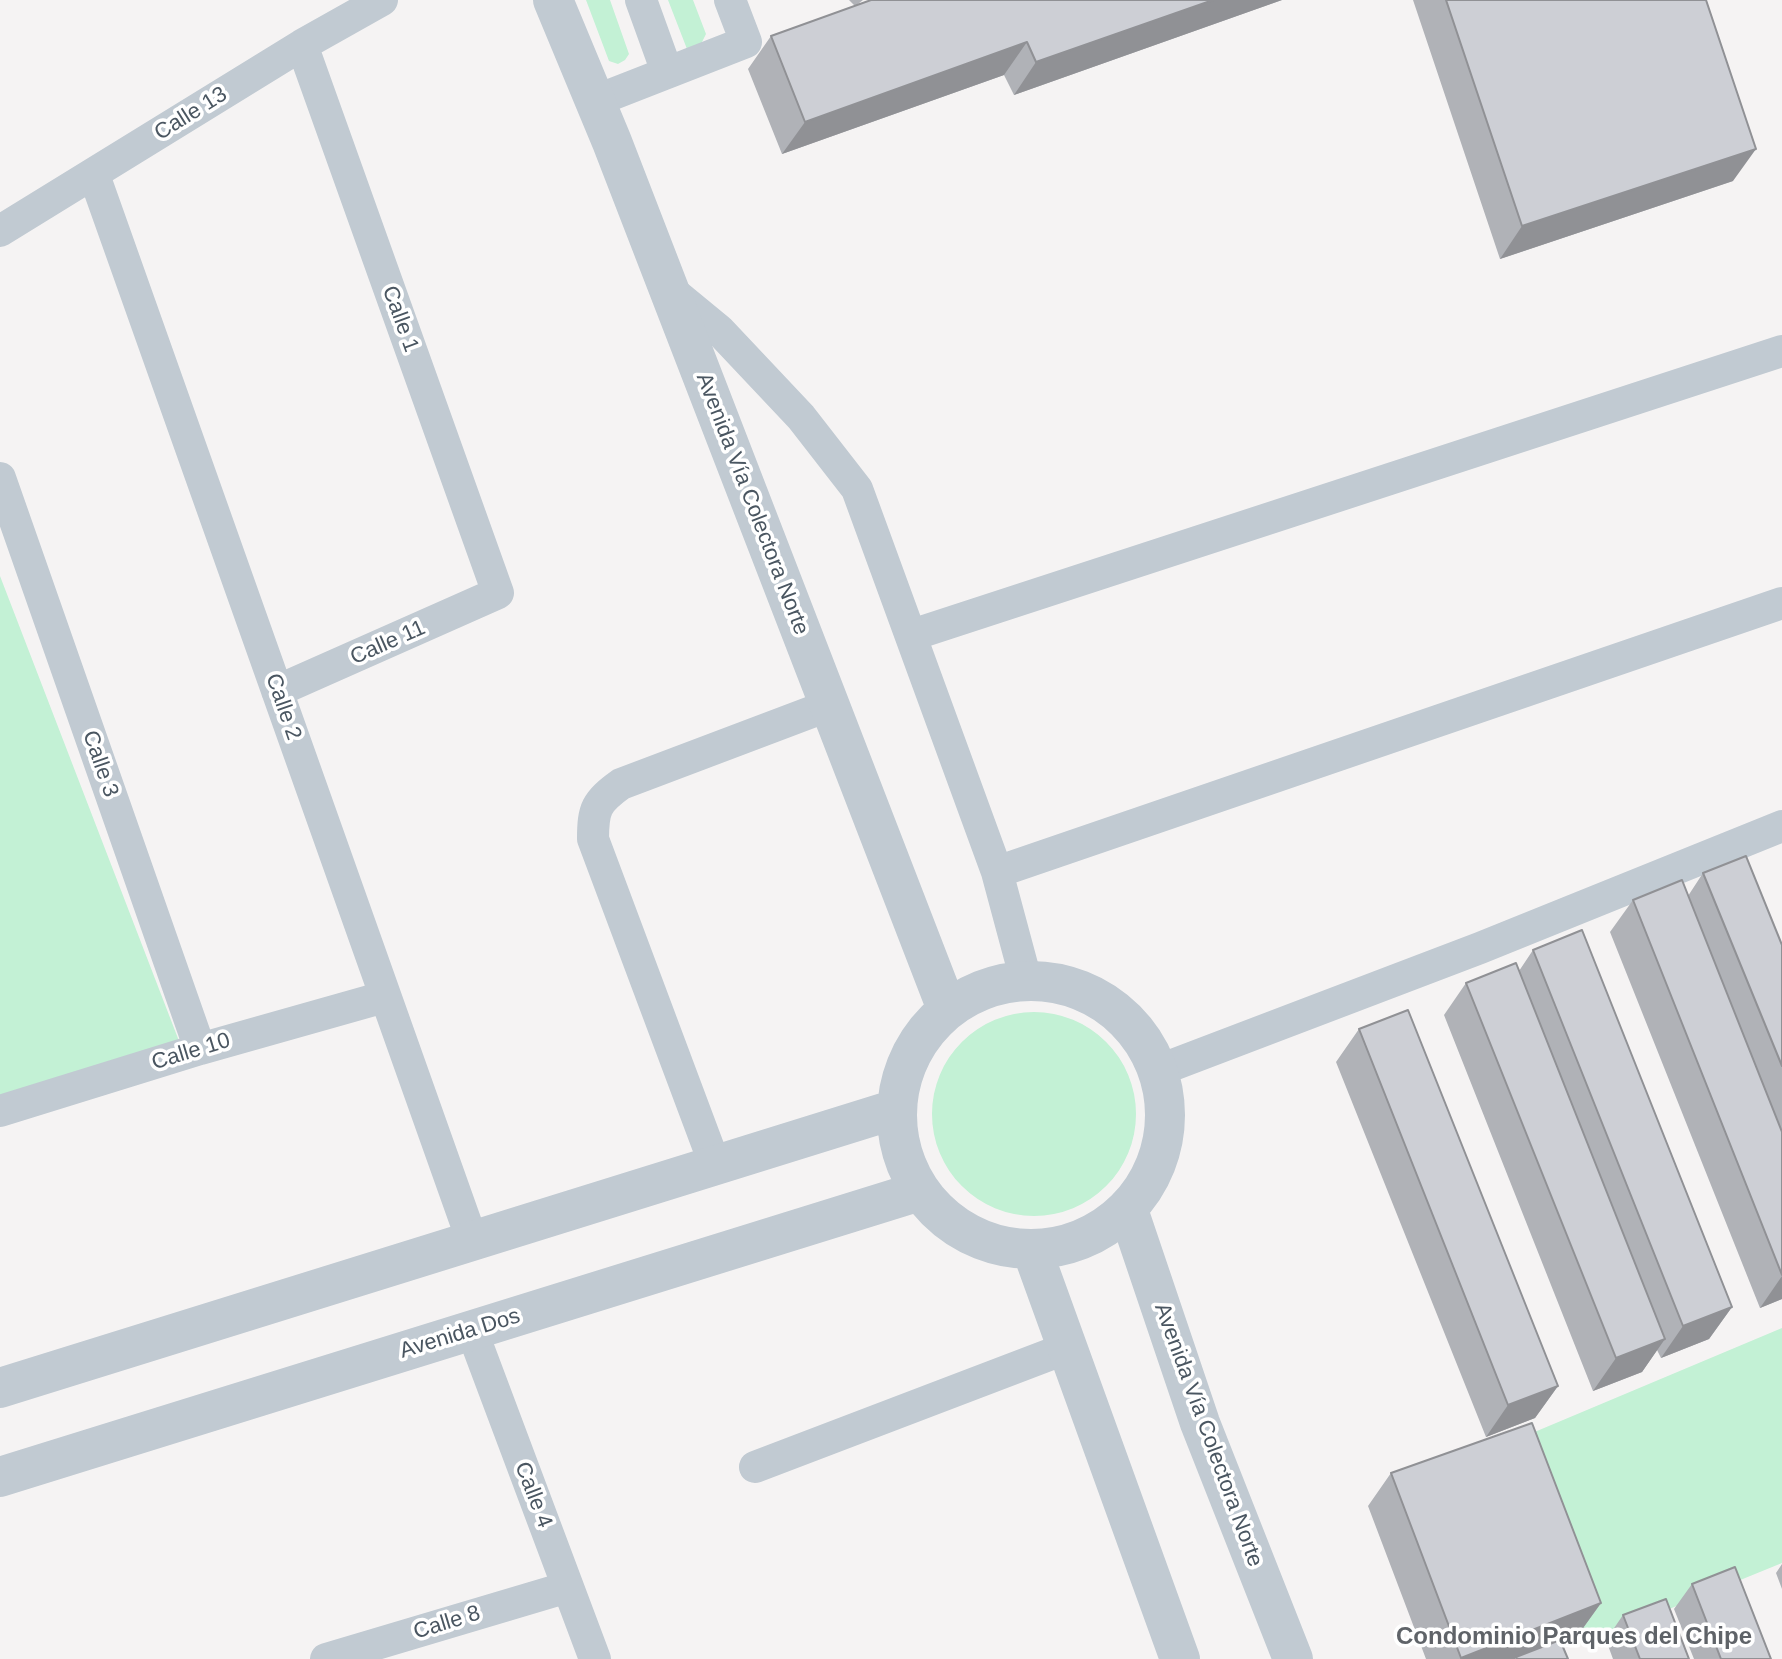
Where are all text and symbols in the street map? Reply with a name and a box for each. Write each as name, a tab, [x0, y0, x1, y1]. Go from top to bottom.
street label: Calle 13	[150, 81, 232, 147]
street label: Calle 1	[376, 282, 424, 356]
street label: Avenida Vía Colectora Norte	[690, 369, 814, 639]
street label: Calle 11	[347, 615, 429, 671]
street label: Calle 2	[259, 670, 307, 744]
street label: Calle 3	[76, 727, 124, 801]
street label: Calle 10	[149, 1028, 233, 1076]
street label: Avenida Vía Colectora Norte	[1148, 1300, 1268, 1570]
street label: Avenida Dos	[397, 1303, 523, 1365]
street label: Calle 4	[508, 1458, 558, 1532]
street label: Calle 8	[410, 1600, 484, 1646]
district label: Condominio Parques del Chipe	[1396, 1623, 1752, 1651]

